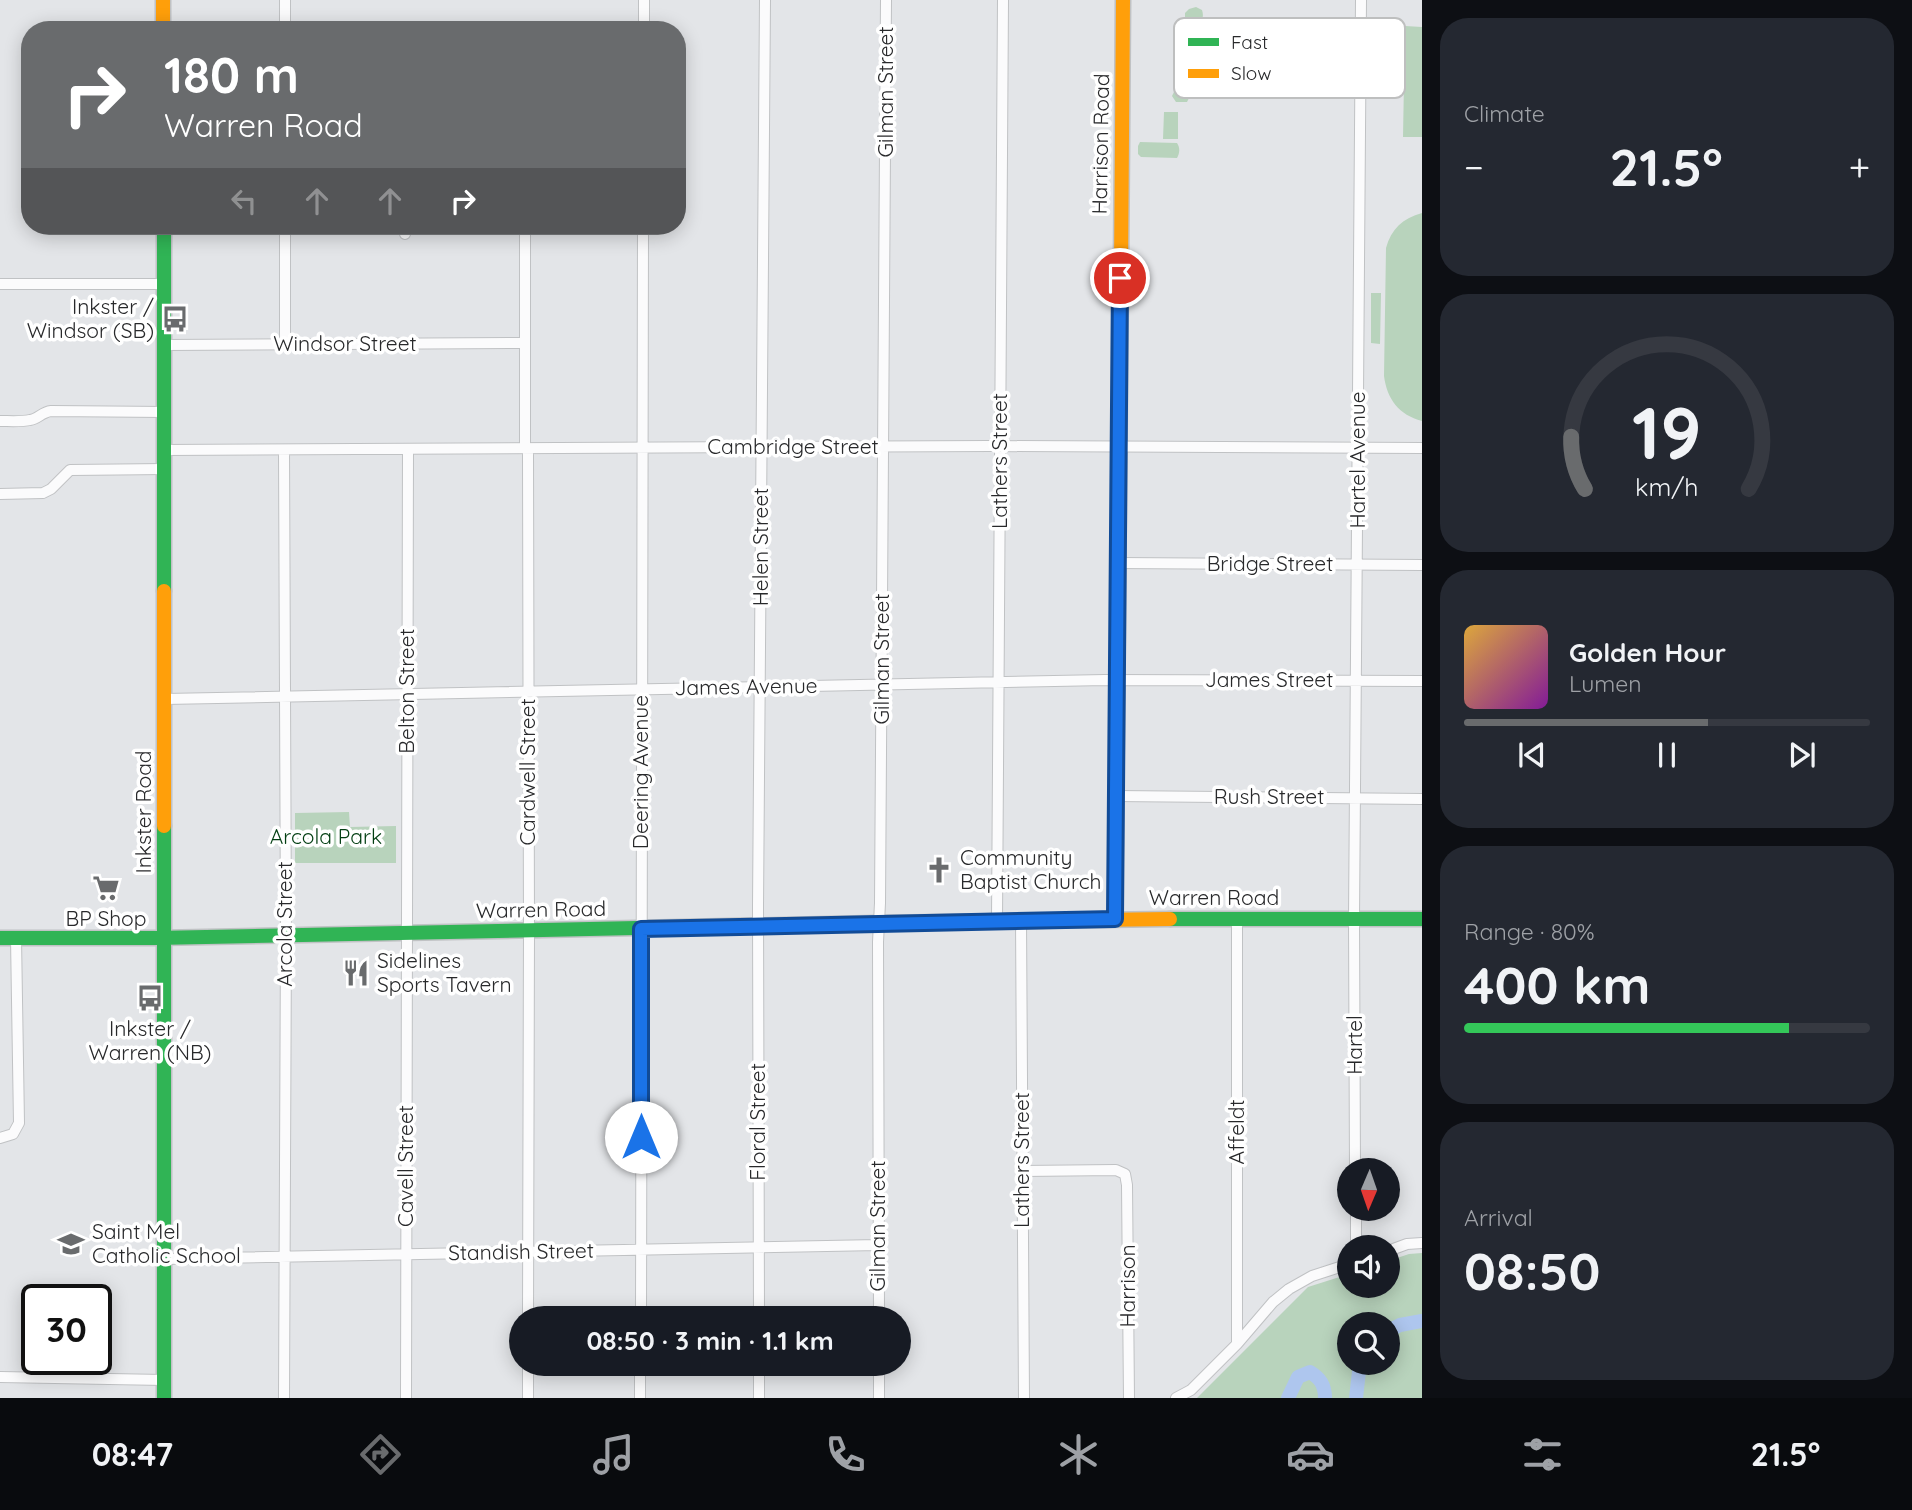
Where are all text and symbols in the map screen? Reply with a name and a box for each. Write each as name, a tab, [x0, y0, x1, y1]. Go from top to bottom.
legend	[1174, 18, 1405, 98]
street label: Gilman Street	[872, 26, 898, 158]
text: Fast	[1231, 30, 1268, 54]
text: 180 m	[164, 44, 299, 105]
icon: right	[49, 49, 140, 140]
text: Slow	[1231, 61, 1272, 85]
street label: Harrison Road	[1086, 73, 1114, 215]
text: Climate	[1464, 99, 1545, 128]
text: Warren Road	[164, 105, 363, 145]
text: 21.5°	[1610, 134, 1723, 199]
text: −	[1464, 143, 1484, 191]
text: +	[1849, 143, 1870, 191]
icon: left	[225, 182, 263, 220]
icon: ahead	[298, 182, 336, 220]
icon: ahead	[371, 182, 409, 220]
icon: right	[444, 182, 482, 220]
pin	[1090, 248, 1150, 308]
icon: arrive	[1101, 259, 1139, 297]
place label: Inkster / Windsor (SB)	[27, 293, 154, 343]
bus stop icon: Inkster / Windsor (SB)	[160, 304, 190, 334]
street label: Windsor Street	[273, 330, 417, 356]
text: 19	[1632, 386, 1702, 477]
street label: Hartel Avenue	[1344, 391, 1370, 529]
street label: Lathers Street	[986, 393, 1012, 529]
street label: Cambridge Street	[707, 433, 879, 459]
text: km/h	[1635, 471, 1699, 502]
street label: Helen Street	[747, 488, 773, 606]
street label: Bridge Street	[1207, 550, 1333, 576]
street label: Gilman Street	[868, 593, 894, 725]
street label: Belton Street	[393, 628, 419, 754]
text: Golden Hour	[1569, 636, 1726, 669]
street label: James Street	[1205, 666, 1333, 692]
text: Lumen	[1569, 669, 1642, 698]
street label: James Avenue	[674, 672, 818, 700]
street label: Deering Avenue	[627, 695, 653, 849]
street label: Cardwell Street	[514, 698, 540, 846]
icon: previous	[1513, 736, 1551, 774]
icon: pause	[1648, 736, 1686, 774]
icon: next	[1783, 736, 1821, 774]
street label: Inkster Road	[130, 750, 156, 874]
street label: Rush Street	[1214, 783, 1324, 809]
park label: Arcola Park	[270, 823, 382, 849]
place label: Community Baptist Church	[960, 844, 1101, 894]
church icon: Community Baptist Church	[924, 855, 954, 885]
street label: Arcola Street	[271, 861, 297, 987]
supermarket icon: BP Shop	[91, 873, 121, 903]
street label: Warren Road	[1149, 884, 1279, 910]
street label: Warren Road	[476, 895, 606, 923]
place label: BP Shop	[65, 905, 147, 931]
text: Range · 80%	[1464, 917, 1595, 946]
place label: Sidelines Sports Tavern	[377, 947, 512, 997]
text: 400 km	[1464, 952, 1651, 1017]
restaurant icon: Sidelines Sports Tavern	[341, 958, 371, 988]
bus stop icon: Inkster / Warren (NB)	[135, 983, 165, 1013]
place label: Inkster / Warren (NB)	[89, 1015, 211, 1065]
street label: Hartel	[1341, 1015, 1367, 1075]
street label: Floral Street	[744, 1063, 770, 1181]
street label: Lathers Street	[1008, 1092, 1034, 1228]
street label: Affeldt	[1223, 1099, 1249, 1165]
position arrow	[604, 1100, 678, 1174]
street label: Cavell Street	[392, 1105, 418, 1227]
north arrow	[1337, 1158, 1400, 1222]
map controls	[1337, 1158, 1400, 1375]
street label: Gilman Street	[864, 1160, 890, 1292]
text: Arrival	[1464, 1203, 1533, 1232]
place label: Saint Mel Catholic School	[92, 1218, 241, 1268]
school or university icon: Saint Mel Catholic School	[56, 1229, 86, 1259]
button: sound	[1337, 1235, 1400, 1298]
street label: Standish Street	[448, 1237, 594, 1265]
text: 08:50	[1464, 1238, 1601, 1303]
street label: Harrison	[1114, 1244, 1140, 1328]
speed limit sign: 30	[21, 1284, 112, 1375]
button: search	[1337, 1312, 1400, 1375]
text: 08:50 · 3 min · 1.1 km	[586, 1324, 834, 1357]
icon: directions	[356, 1430, 405, 1479]
icon: music	[589, 1430, 638, 1479]
icon: phone	[821, 1430, 870, 1479]
icon: climate	[1054, 1430, 1103, 1479]
icon: car	[1286, 1430, 1335, 1479]
icon: filters	[1518, 1430, 1567, 1479]
text: 08:47	[92, 1434, 173, 1474]
text: 21.5°	[1751, 1434, 1820, 1474]

